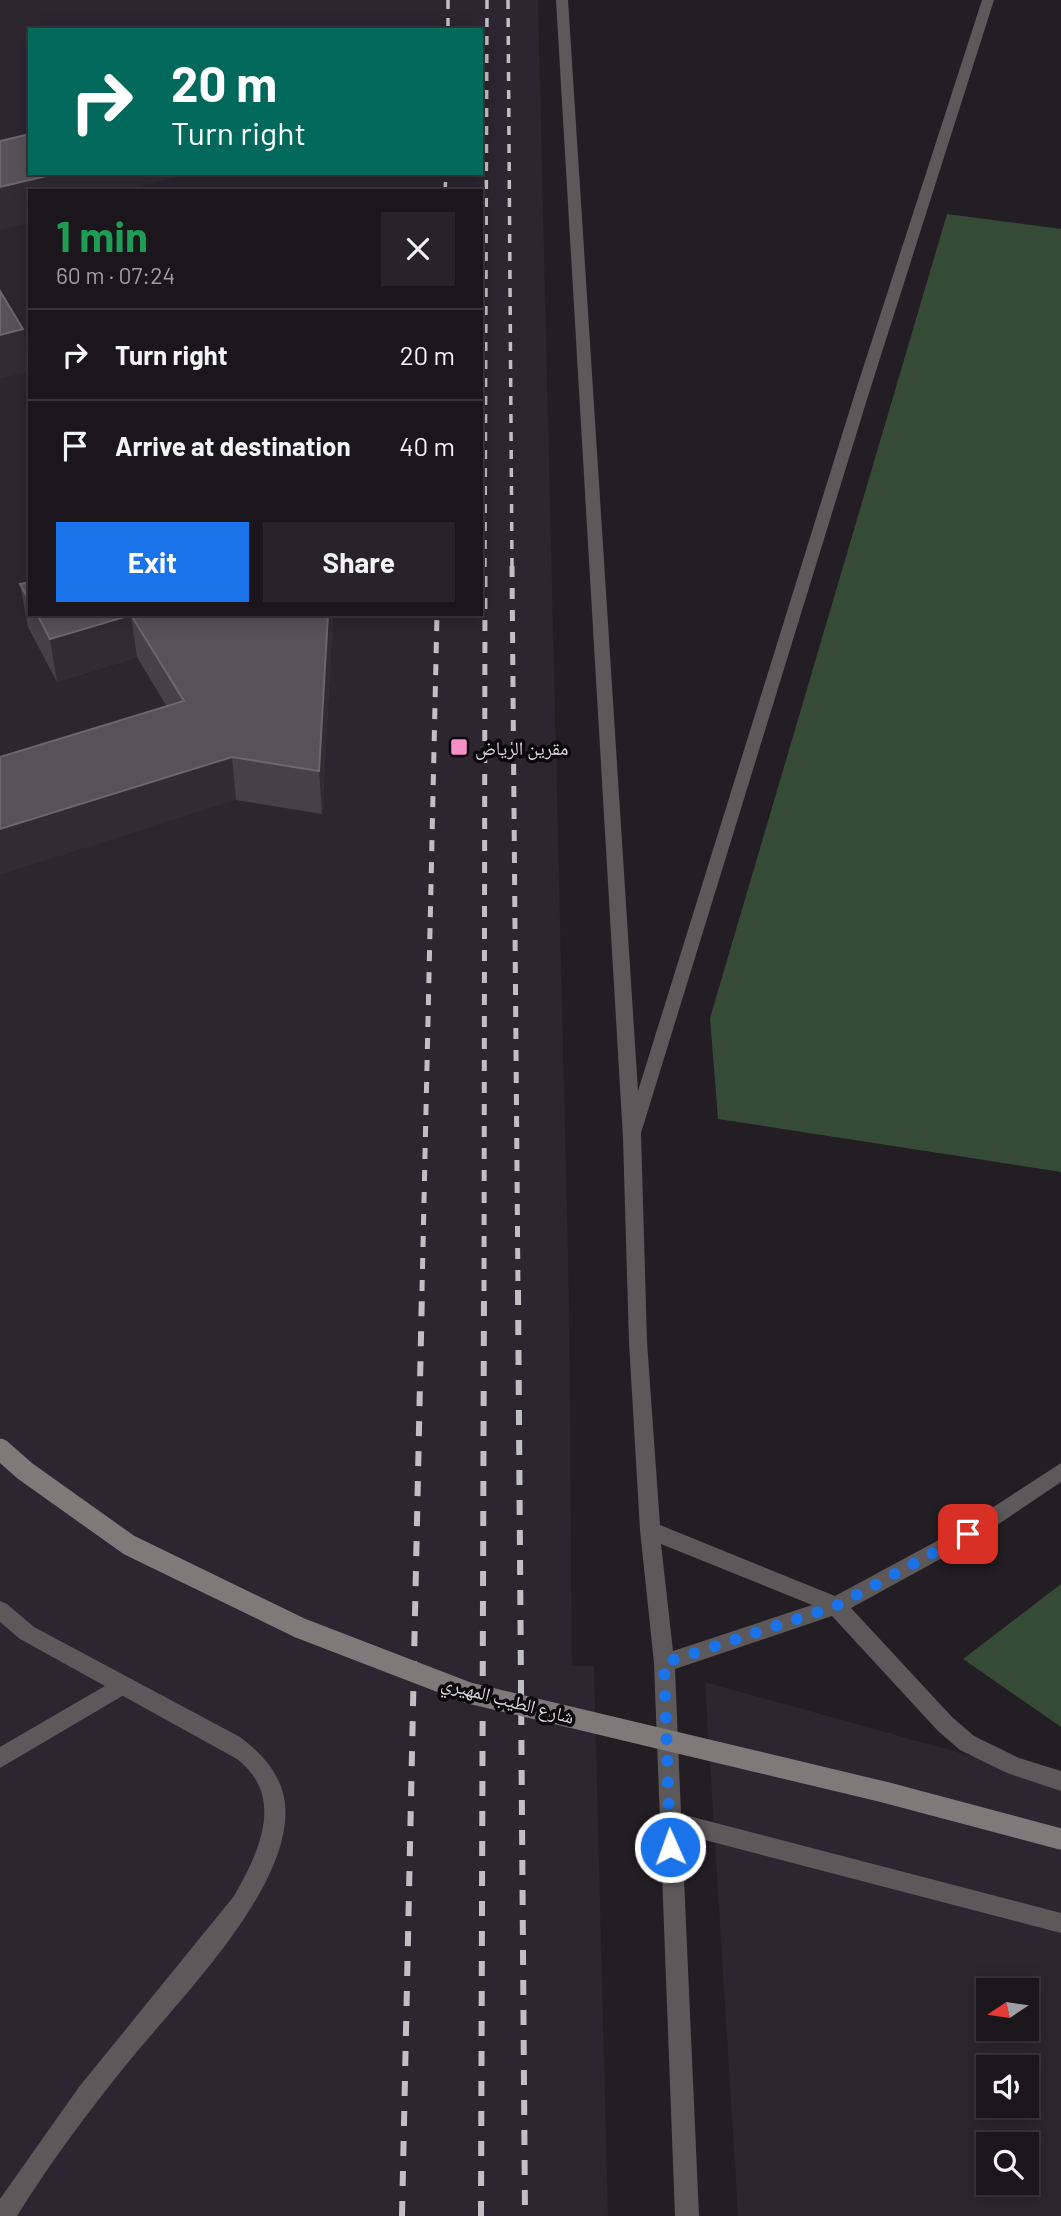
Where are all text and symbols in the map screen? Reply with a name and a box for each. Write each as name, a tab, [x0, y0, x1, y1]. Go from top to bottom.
text: 20 m	[171, 53, 277, 112]
icon: right	[56, 56, 147, 147]
text: Turn right	[171, 113, 306, 151]
text: 1 min	[56, 210, 148, 260]
button: close	[381, 212, 455, 286]
text: 60 m · 07:24	[56, 261, 175, 289]
icon: right	[56, 336, 94, 374]
text: Turn right	[115, 339, 228, 370]
text: 20 m	[400, 339, 455, 370]
icon: arrive	[56, 427, 94, 465]
text: Arrive at destination	[115, 430, 351, 461]
text: 40 m	[399, 430, 455, 461]
button: Exit	[56, 522, 249, 602]
button: Share	[263, 522, 455, 602]
place label: مقرين الرياض	[475, 736, 569, 760]
marker: مقرين الرياض	[449, 737, 469, 757]
pin	[938, 1504, 998, 1564]
icon: arrive	[949, 1515, 987, 1553]
street label: شارع الطيب المهيري	[438, 1670, 577, 1732]
position arrow	[633, 1810, 707, 1884]
north arrow	[976, 1978, 1040, 2040]
map controls	[976, 1978, 1039, 2195]
button: sound	[976, 2055, 1039, 2118]
button: search	[976, 2132, 1039, 2195]

